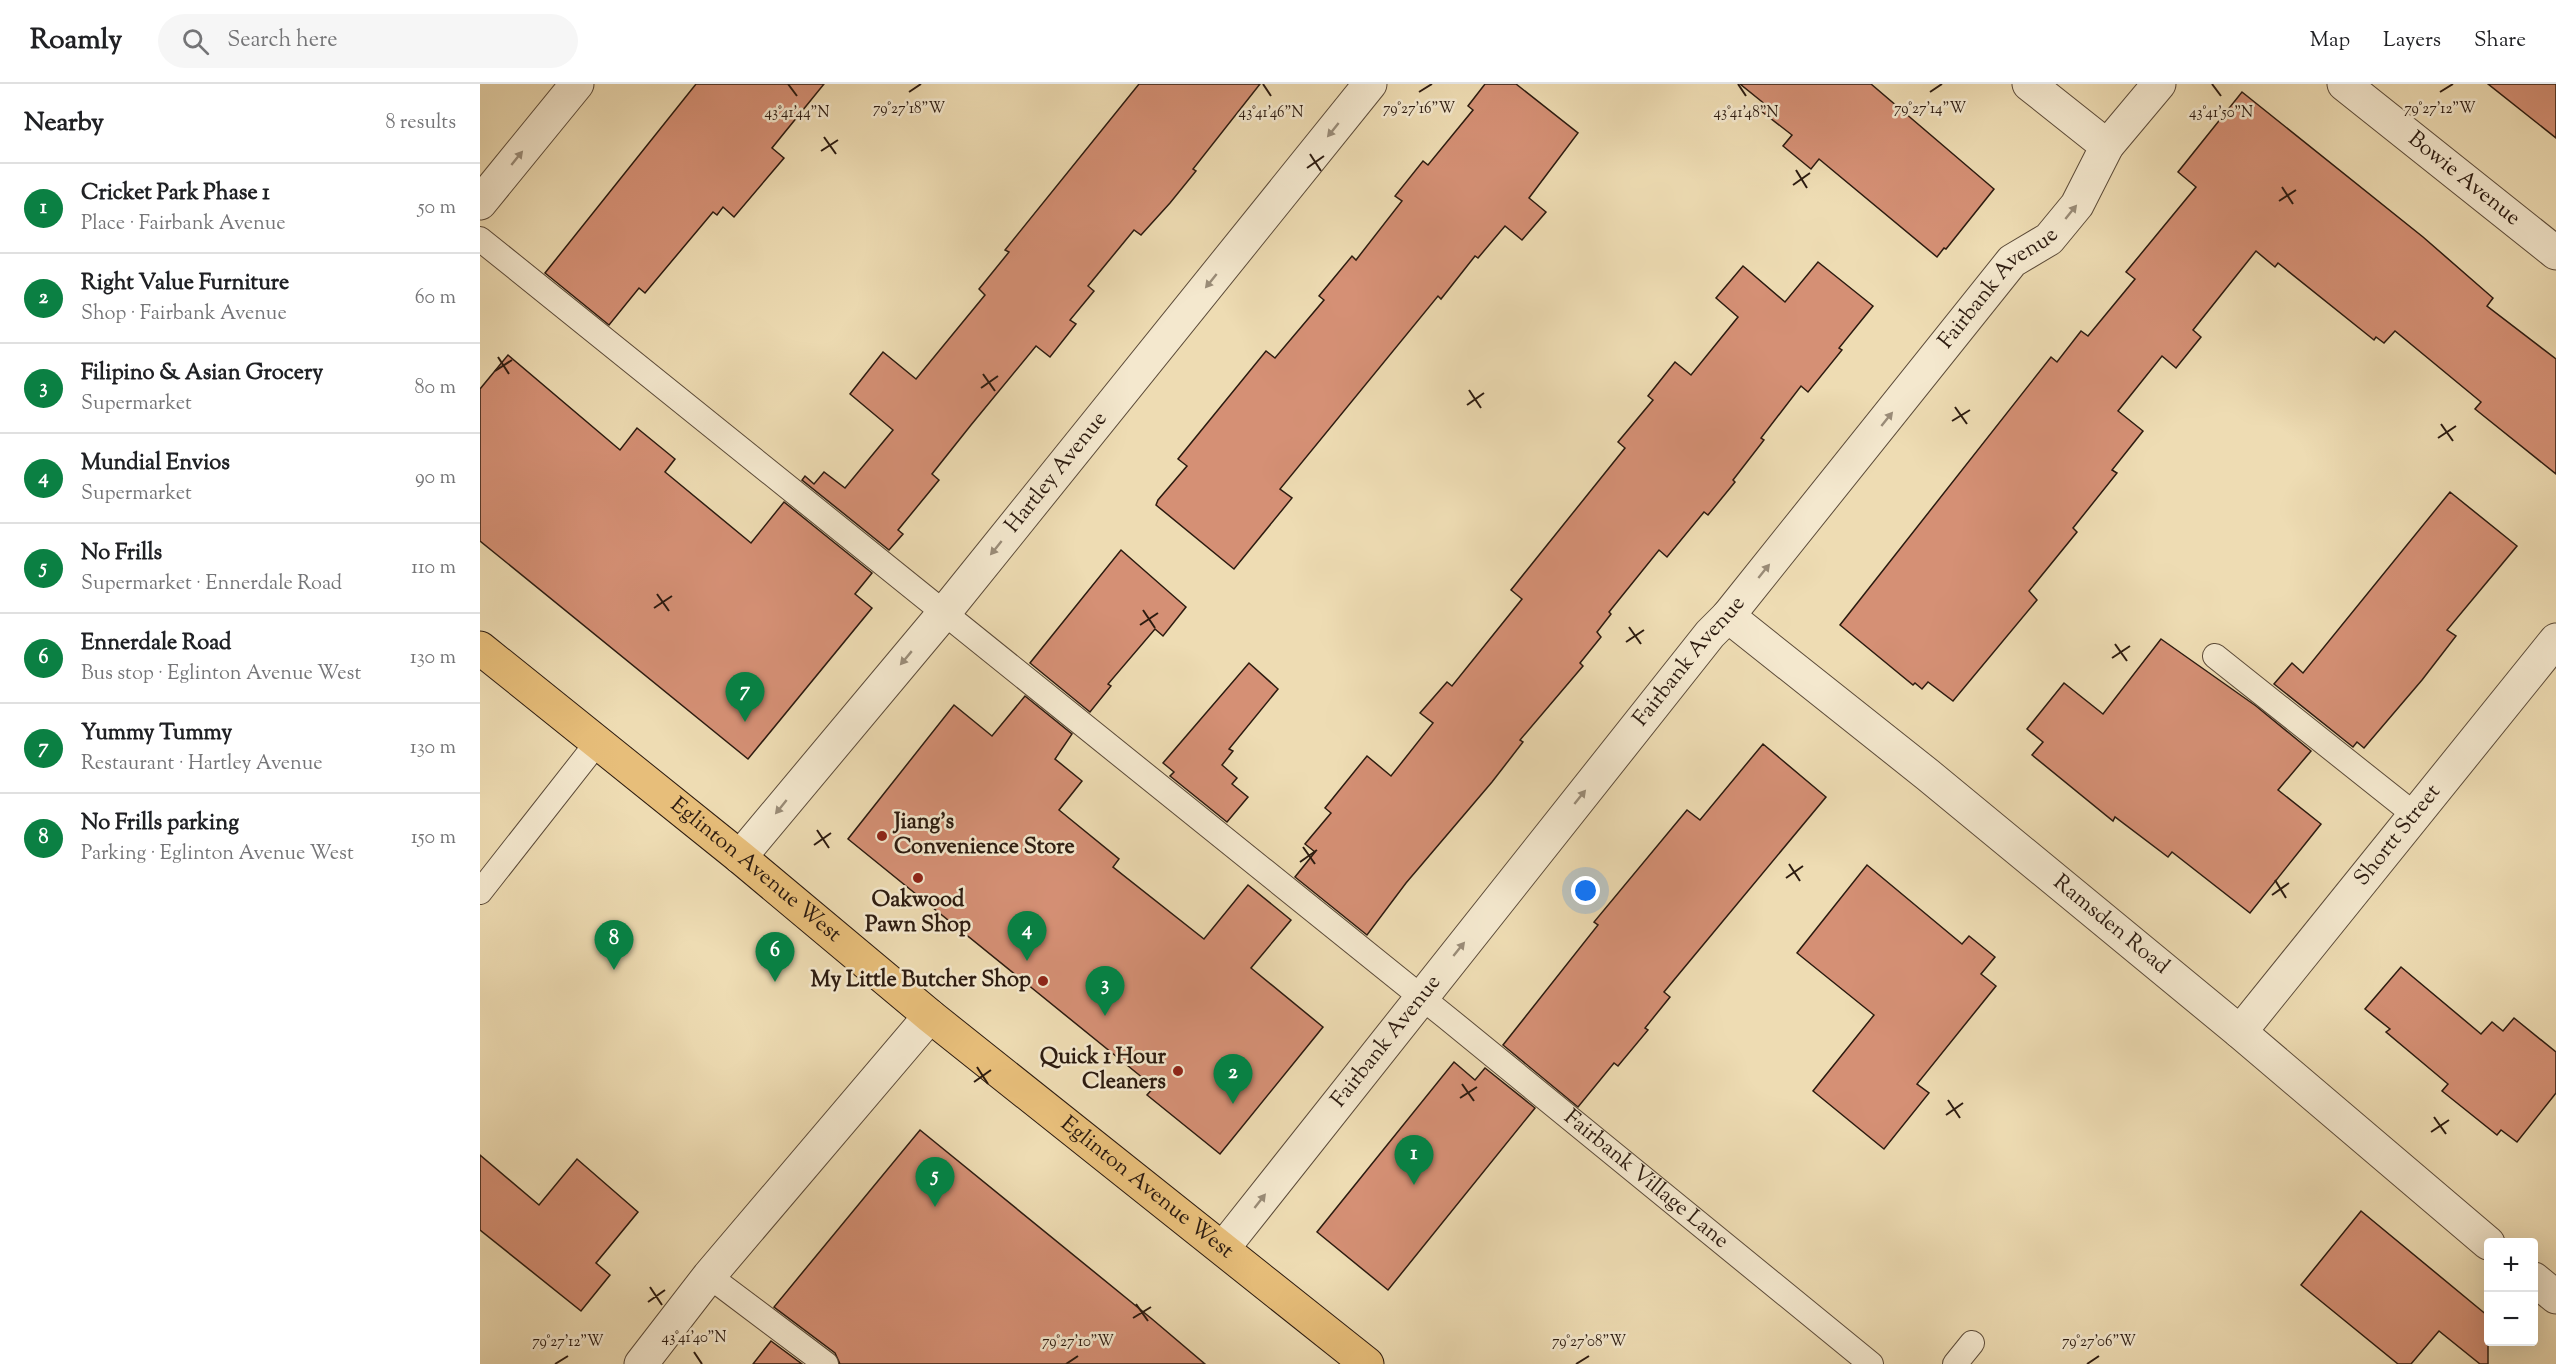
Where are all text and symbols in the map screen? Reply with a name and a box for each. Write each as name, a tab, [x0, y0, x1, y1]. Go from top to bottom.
search box	[158, 14, 578, 68]
text: Roamly	[30, 21, 122, 61]
icon: search	[179, 25, 212, 58]
text: Search here	[227, 25, 338, 57]
text: Map	[2310, 26, 2350, 56]
text: Layers	[2383, 26, 2441, 56]
text: Share	[2474, 26, 2526, 56]
text: 79°27'18"W	[873, 99, 945, 120]
text: 79°27'16"W	[1383, 99, 1455, 120]
text: 79°27'14"W	[1894, 99, 1966, 120]
text: 79°27'12"W	[2404, 99, 2476, 120]
text: 43°41'44"N	[765, 103, 829, 124]
text: 43°41'46"N	[1239, 103, 1303, 124]
text: 43°41'48"N	[1714, 103, 1779, 124]
text: 43°41'50"N	[2189, 103, 2253, 124]
text: Nearby	[24, 105, 104, 142]
text: 8 results	[385, 109, 456, 138]
one-way arrow	[1327, 122, 1339, 137]
street label: Bowie Avenue	[2400, 124, 2527, 234]
one-way arrow	[510, 150, 523, 165]
text: Cricket Park Phase 1	[81, 178, 270, 210]
text: 1	[40, 194, 47, 223]
text: 50 m	[418, 194, 456, 223]
one-way arrow	[2064, 204, 2077, 220]
text: Place · Fairbank Avenue	[81, 210, 286, 239]
street label: Fairbank Avenue	[1931, 222, 2067, 356]
text: Right Value Furniture	[81, 268, 289, 300]
one-way arrow	[1205, 274, 1217, 289]
text: 2	[39, 284, 48, 313]
text: 60 m	[415, 284, 456, 313]
text: Shop · Fairbank Avenue	[81, 300, 287, 329]
text: Filipino & Asian Grocery	[81, 358, 323, 390]
text: 3	[39, 374, 48, 403]
text: 80 m	[415, 374, 456, 403]
text: Supermarket	[81, 390, 192, 419]
street label: Hartley Avenue	[998, 405, 1116, 541]
one-way arrow	[1880, 411, 1893, 427]
text: Mundial Envios	[81, 448, 230, 480]
text: 4	[38, 464, 49, 493]
text: 90 m	[415, 464, 456, 493]
text: Supermarket	[81, 480, 192, 509]
text: No Frills	[81, 538, 162, 570]
one-way arrow	[990, 540, 1003, 556]
text: 5	[40, 554, 47, 583]
text: 110 m	[411, 554, 456, 583]
one-way arrow	[1758, 563, 1770, 578]
text: Supermarket · Ennerdale Road	[81, 570, 342, 599]
street label: Fairbank Avenue	[1626, 590, 1754, 734]
text: Ennerdale Road	[81, 628, 231, 660]
text: 6	[39, 644, 48, 673]
text: 130 m	[410, 644, 456, 673]
one-way arrow	[900, 650, 913, 665]
text: Bus stop · Eglinton Avenue West	[81, 660, 361, 689]
pin: 7	[726, 672, 764, 722]
text: Yummy Tummy	[81, 718, 232, 750]
text: 7	[38, 734, 49, 763]
text: 130 m	[410, 734, 456, 763]
text: Restaurant · Hartley Avenue	[81, 750, 323, 779]
street label: Shortt Street	[2347, 778, 2449, 894]
one-way arrow	[1574, 789, 1587, 805]
street label: Eglinton Avenue West	[663, 790, 848, 951]
one-way arrow	[774, 799, 787, 815]
place label: Jiang’s Convenience Store	[892, 807, 1075, 864]
text: No Frills parking	[81, 808, 239, 840]
text: 8	[39, 824, 49, 853]
text: 150 m	[411, 824, 456, 853]
marker: Jiang’s Convenience Store	[875, 829, 889, 843]
text: Parking · Eglinton Avenue West	[81, 840, 354, 869]
street label: Ramsden Road	[2045, 868, 2176, 983]
marker: Oakwood Pawn Shop	[911, 871, 925, 885]
your location	[1571, 876, 1600, 905]
place label: Oakwood Pawn Shop	[865, 885, 971, 942]
pin: 4	[1008, 912, 1046, 961]
pin: 8	[594, 920, 634, 970]
pin: 6	[756, 932, 794, 982]
one-way arrow	[1452, 941, 1465, 957]
place label: My Little Butcher Shop	[811, 965, 1031, 997]
pin: 3	[1086, 966, 1124, 1016]
street label: Fairbank Avenue	[1324, 968, 1450, 1115]
marker: My Little Butcher Shop	[1036, 974, 1050, 988]
place label: Quick 1 Hour Cleaners	[1040, 1042, 1167, 1099]
pin: 2	[1214, 1054, 1252, 1104]
marker: Quick 1 Hour Cleaners	[1171, 1064, 1185, 1078]
street label: Fairbank Village Lane	[1556, 1103, 1735, 1257]
street label: Eglinton Avenue West	[1053, 1109, 1240, 1268]
pin: 1	[1394, 1136, 1434, 1185]
pin: 5	[916, 1158, 954, 1207]
one-way arrow	[1254, 1194, 1266, 1209]
map controls	[2484, 1238, 2538, 1346]
button: +	[2484, 1238, 2538, 1292]
button: −	[2484, 1292, 2538, 1346]
text: 43°41'40"N	[662, 1328, 726, 1349]
text: 79°27'12"W	[532, 1332, 604, 1353]
text: 79°27'10"W	[1042, 1332, 1114, 1353]
text: 79°27'08"W	[1552, 1332, 1626, 1353]
text: 79°27'06"W	[2062, 1332, 2136, 1353]

